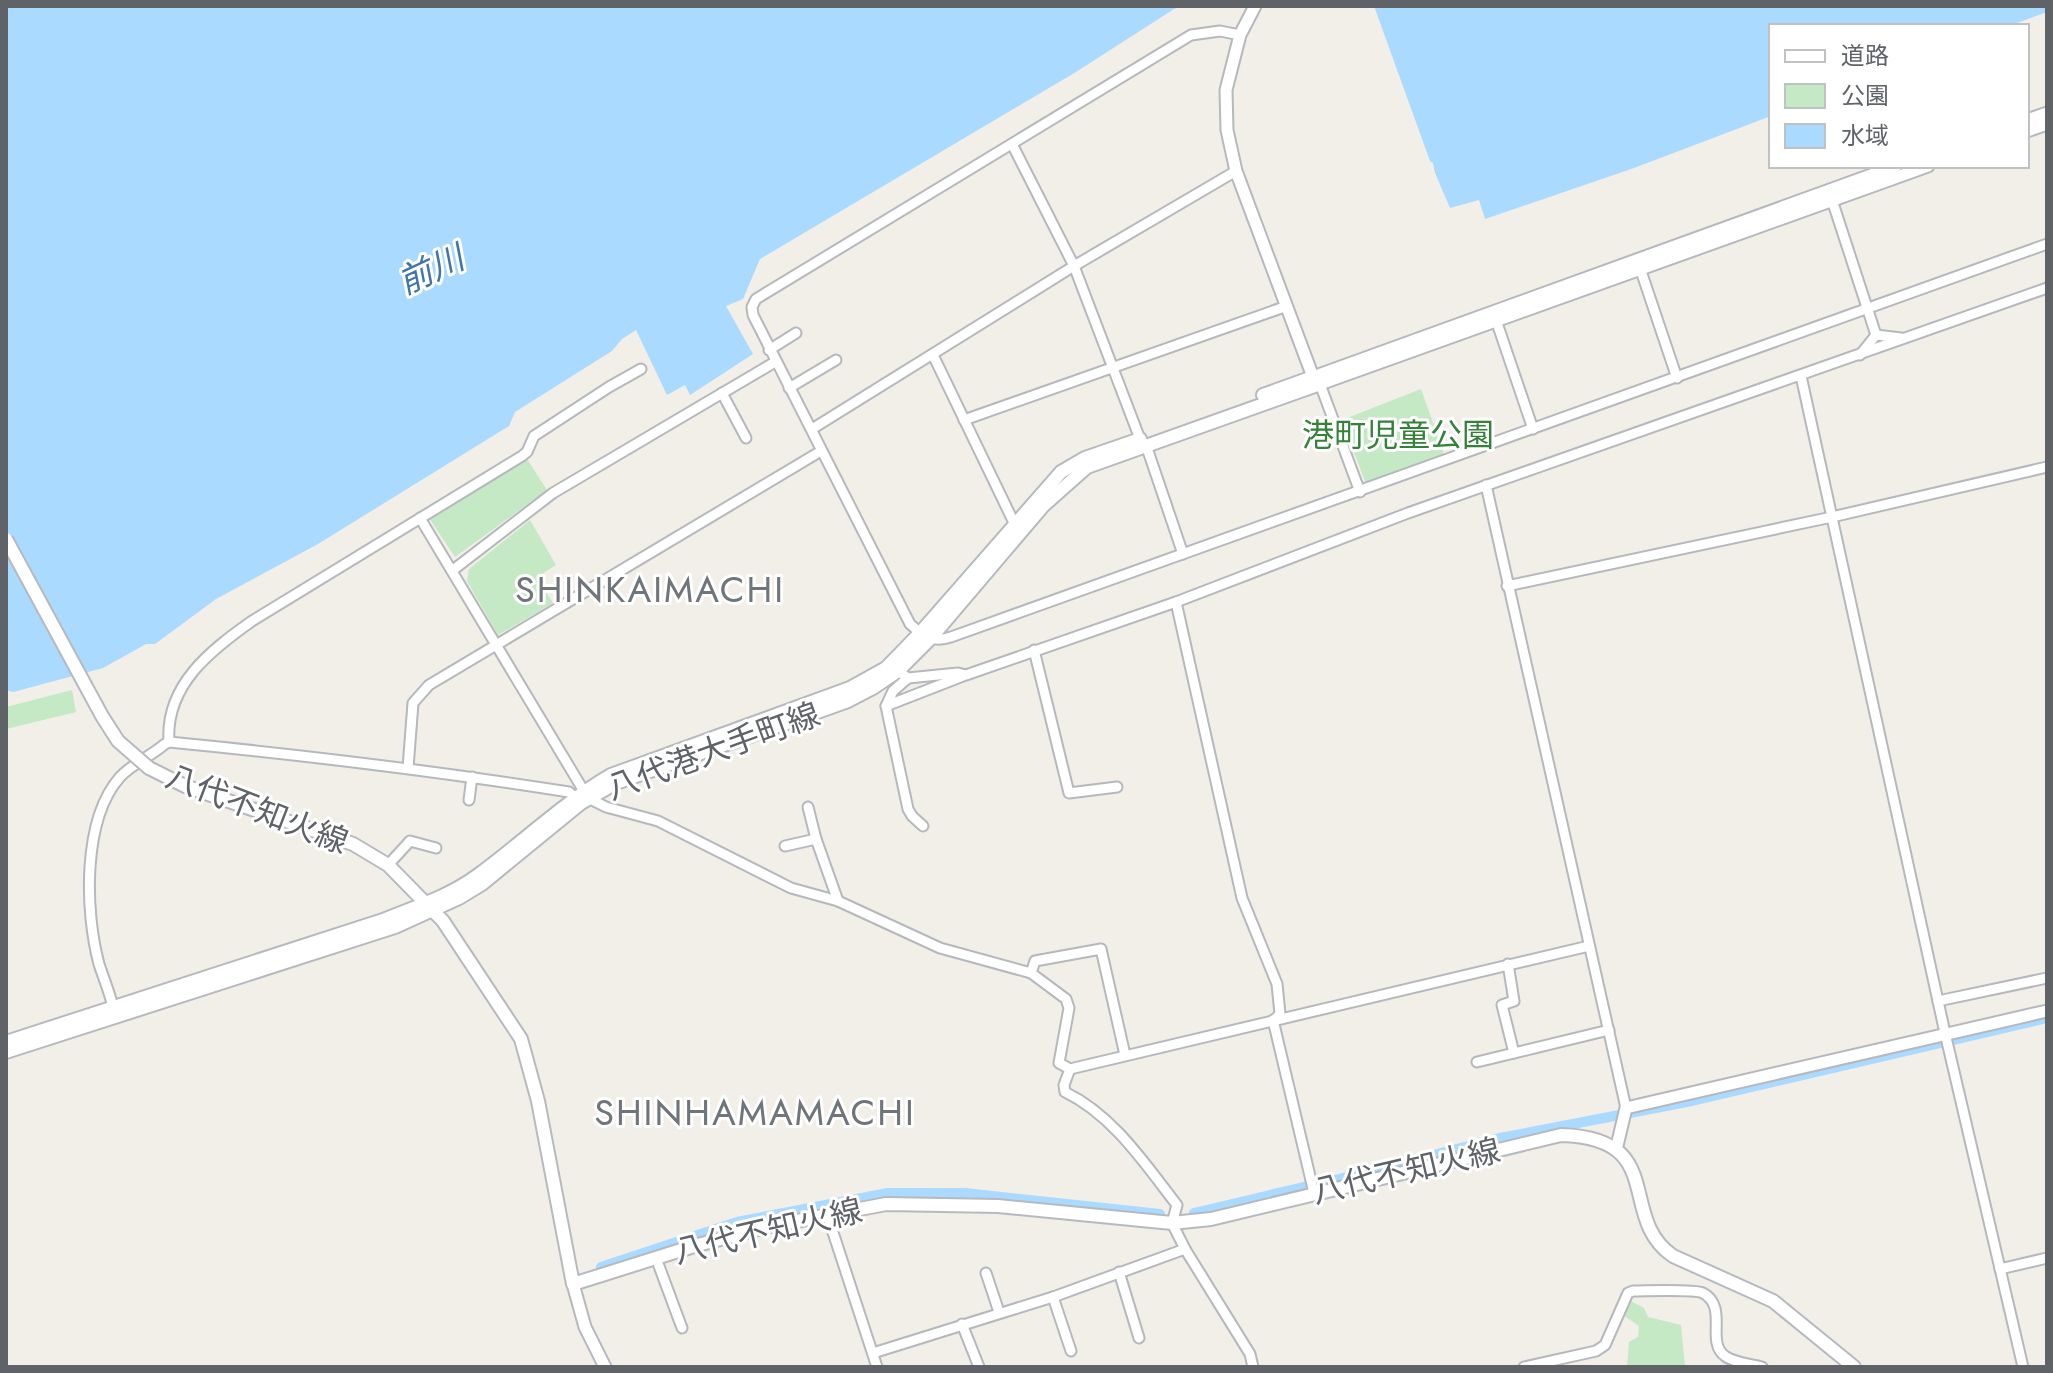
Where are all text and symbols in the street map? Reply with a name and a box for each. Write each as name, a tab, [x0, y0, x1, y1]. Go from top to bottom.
legend	[1769, 24, 2029, 168]
text: 道路	[1841, 38, 1889, 73]
text: 公園	[1841, 78, 1889, 113]
text: 水域	[1841, 118, 1889, 153]
water label: 前川	[390, 232, 475, 307]
park label: 港町児童公園	[1302, 412, 1494, 458]
district label: SHINKAIMACHI	[515, 563, 785, 615]
street label: 八代港大手町線	[600, 691, 826, 811]
street label: 八代不知火線	[159, 753, 355, 865]
district label: SHINHAMAMACHI	[594, 1086, 916, 1138]
street label: 八代不知火線	[1307, 1127, 1505, 1215]
street label: 八代不知火線	[669, 1187, 867, 1275]

